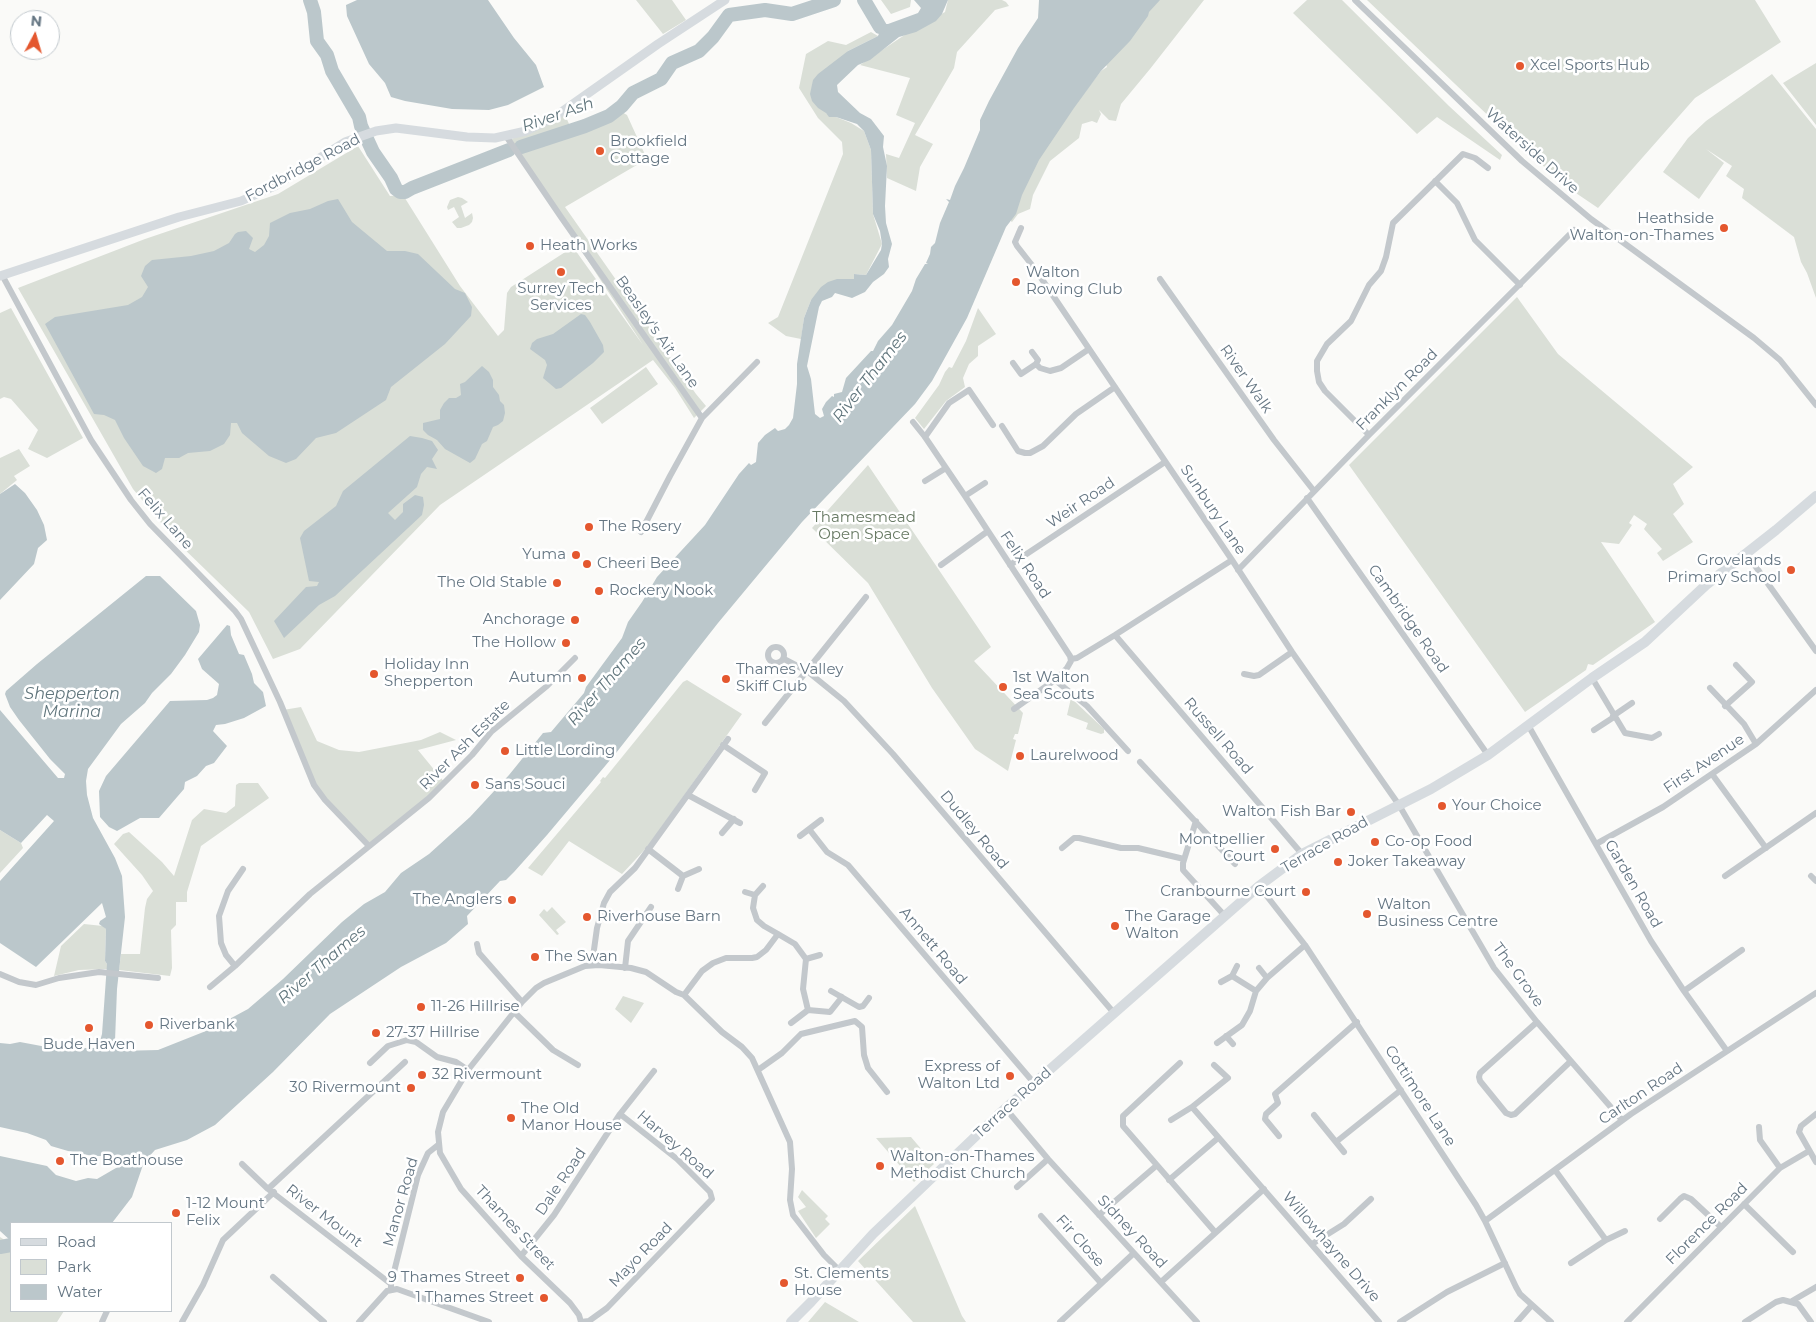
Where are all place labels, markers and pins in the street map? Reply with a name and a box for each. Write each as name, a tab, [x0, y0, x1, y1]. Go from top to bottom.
place label: Xcel Sports Hub	[1530, 57, 1650, 75]
marker: Xcel Sports Hub	[1514, 60, 1526, 72]
place label: Brookfield Cottage	[610, 133, 687, 168]
marker: Brookfield Cottage	[594, 145, 606, 157]
place label: Heathside Walton-on-Thames	[1569, 210, 1714, 245]
marker: Heathside Walton-on-Thames	[1718, 222, 1730, 234]
place label: Heath Works	[540, 237, 637, 255]
marker: Heath Works	[524, 240, 536, 252]
place label: Walton Rowing Club	[1026, 264, 1123, 299]
marker: Surrey Tech Services	[555, 266, 567, 278]
marker: Walton Rowing Club	[1010, 276, 1022, 288]
place label: Surrey Tech Services	[517, 280, 605, 315]
place label: The Rosery	[599, 518, 681, 536]
marker: The Rosery	[583, 521, 595, 533]
place label: Yuma	[522, 546, 566, 564]
marker: Yuma	[570, 549, 582, 561]
place label: Grovelands Primary School	[1667, 552, 1781, 587]
place label: Cheeri Bee	[597, 555, 679, 573]
marker: Cheeri Bee	[581, 558, 593, 570]
marker: Grovelands Primary School	[1785, 564, 1797, 576]
place label: The Old Stable	[437, 574, 547, 592]
marker: The Old Stable	[551, 577, 563, 589]
place label: Rockery Nook	[609, 582, 713, 600]
marker: Rockery Nook	[593, 585, 605, 597]
place label: Anchorage	[483, 611, 565, 629]
marker: Anchorage	[569, 614, 581, 626]
place label: The Hollow	[472, 634, 556, 652]
marker: The Hollow	[560, 637, 572, 649]
place label: Holiday Inn Shepperton	[384, 656, 473, 691]
place label: Thames Valley Skiff Club	[736, 661, 843, 696]
marker: Holiday Inn Shepperton	[368, 668, 380, 680]
place label: Autumn	[509, 669, 572, 687]
place label: 1st Walton Sea Scouts	[1013, 669, 1094, 704]
marker: Autumn	[576, 672, 588, 684]
marker: Thames Valley Skiff Club	[720, 673, 732, 685]
marker: 1st Walton Sea Scouts	[997, 681, 1009, 693]
place label: Little Lording	[515, 742, 615, 760]
marker: Little Lording	[499, 745, 511, 757]
place label: Laurelwood	[1030, 747, 1119, 765]
marker: Laurelwood	[1014, 750, 1026, 762]
place label: Sans Souci	[485, 776, 566, 794]
marker: Sans Souci	[469, 779, 481, 791]
place label: Your Choice	[1452, 797, 1542, 815]
marker: Your Choice	[1436, 800, 1448, 812]
place label: Walton Fish Bar	[1222, 803, 1341, 821]
marker: Walton Fish Bar	[1345, 806, 1357, 818]
place label: Montpellier Court	[1179, 831, 1265, 866]
place label: Co-op Food	[1385, 833, 1472, 851]
marker: Co-op Food	[1369, 836, 1381, 848]
marker: Montpellier Court	[1269, 843, 1281, 855]
place label: Joker Takeaway	[1348, 853, 1465, 871]
marker: Joker Takeaway	[1332, 856, 1344, 868]
place label: Cranbourne Court	[1160, 883, 1296, 901]
marker: Cranbourne Court	[1300, 886, 1312, 898]
place label: The Anglers	[413, 891, 502, 909]
marker: The Anglers	[506, 894, 518, 906]
place label: Walton Business Centre	[1377, 896, 1498, 931]
place label: Riverhouse Barn	[597, 908, 721, 926]
place label: The Garage Walton	[1125, 908, 1211, 943]
marker: Walton Business Centre	[1361, 908, 1373, 920]
marker: Riverhouse Barn	[581, 911, 593, 923]
marker: The Garage Walton	[1109, 920, 1121, 932]
place label: The Swan	[545, 948, 618, 966]
marker: The Swan	[529, 951, 541, 963]
place label: 11-26 Hillrise	[431, 998, 520, 1016]
marker: 11-26 Hillrise	[415, 1001, 427, 1013]
place label: Riverbank	[159, 1016, 235, 1034]
marker: Riverbank	[143, 1019, 155, 1031]
marker: Bude Haven	[83, 1022, 95, 1034]
place label: 27-37 Hillrise	[386, 1024, 480, 1042]
marker: 27-37 Hillrise	[370, 1027, 382, 1039]
place label: Bude Haven	[43, 1036, 135, 1054]
place label: Express of Walton Ltd	[917, 1058, 1000, 1093]
place label: 32 Rivermount	[432, 1066, 542, 1084]
marker: 32 Rivermount	[416, 1069, 428, 1081]
marker: Express of Walton Ltd	[1004, 1070, 1016, 1082]
place label: 30 Rivermount	[289, 1079, 401, 1097]
marker: 30 Rivermount	[405, 1082, 417, 1094]
place label: The Old Manor House	[521, 1100, 622, 1135]
marker: The Old Manor House	[505, 1112, 517, 1124]
place label: Walton-on-Thames Methodist Church	[890, 1148, 1035, 1183]
place label: The Boathouse	[70, 1152, 183, 1170]
marker: The Boathouse	[54, 1155, 66, 1167]
marker: Walton-on-Thames Methodist Church	[874, 1160, 886, 1172]
place label: 1-12 Mount Felix	[186, 1195, 265, 1230]
marker: 1-12 Mount Felix	[170, 1207, 182, 1219]
place label: St. Clements House	[794, 1265, 889, 1300]
place label: 9 Thames Street	[388, 1269, 510, 1287]
marker: 9 Thames Street	[514, 1272, 526, 1284]
marker: St. Clements House	[778, 1277, 790, 1289]
place label: 1 Thames Street	[415, 1289, 534, 1307]
marker: 1 Thames Street	[538, 1292, 550, 1304]

